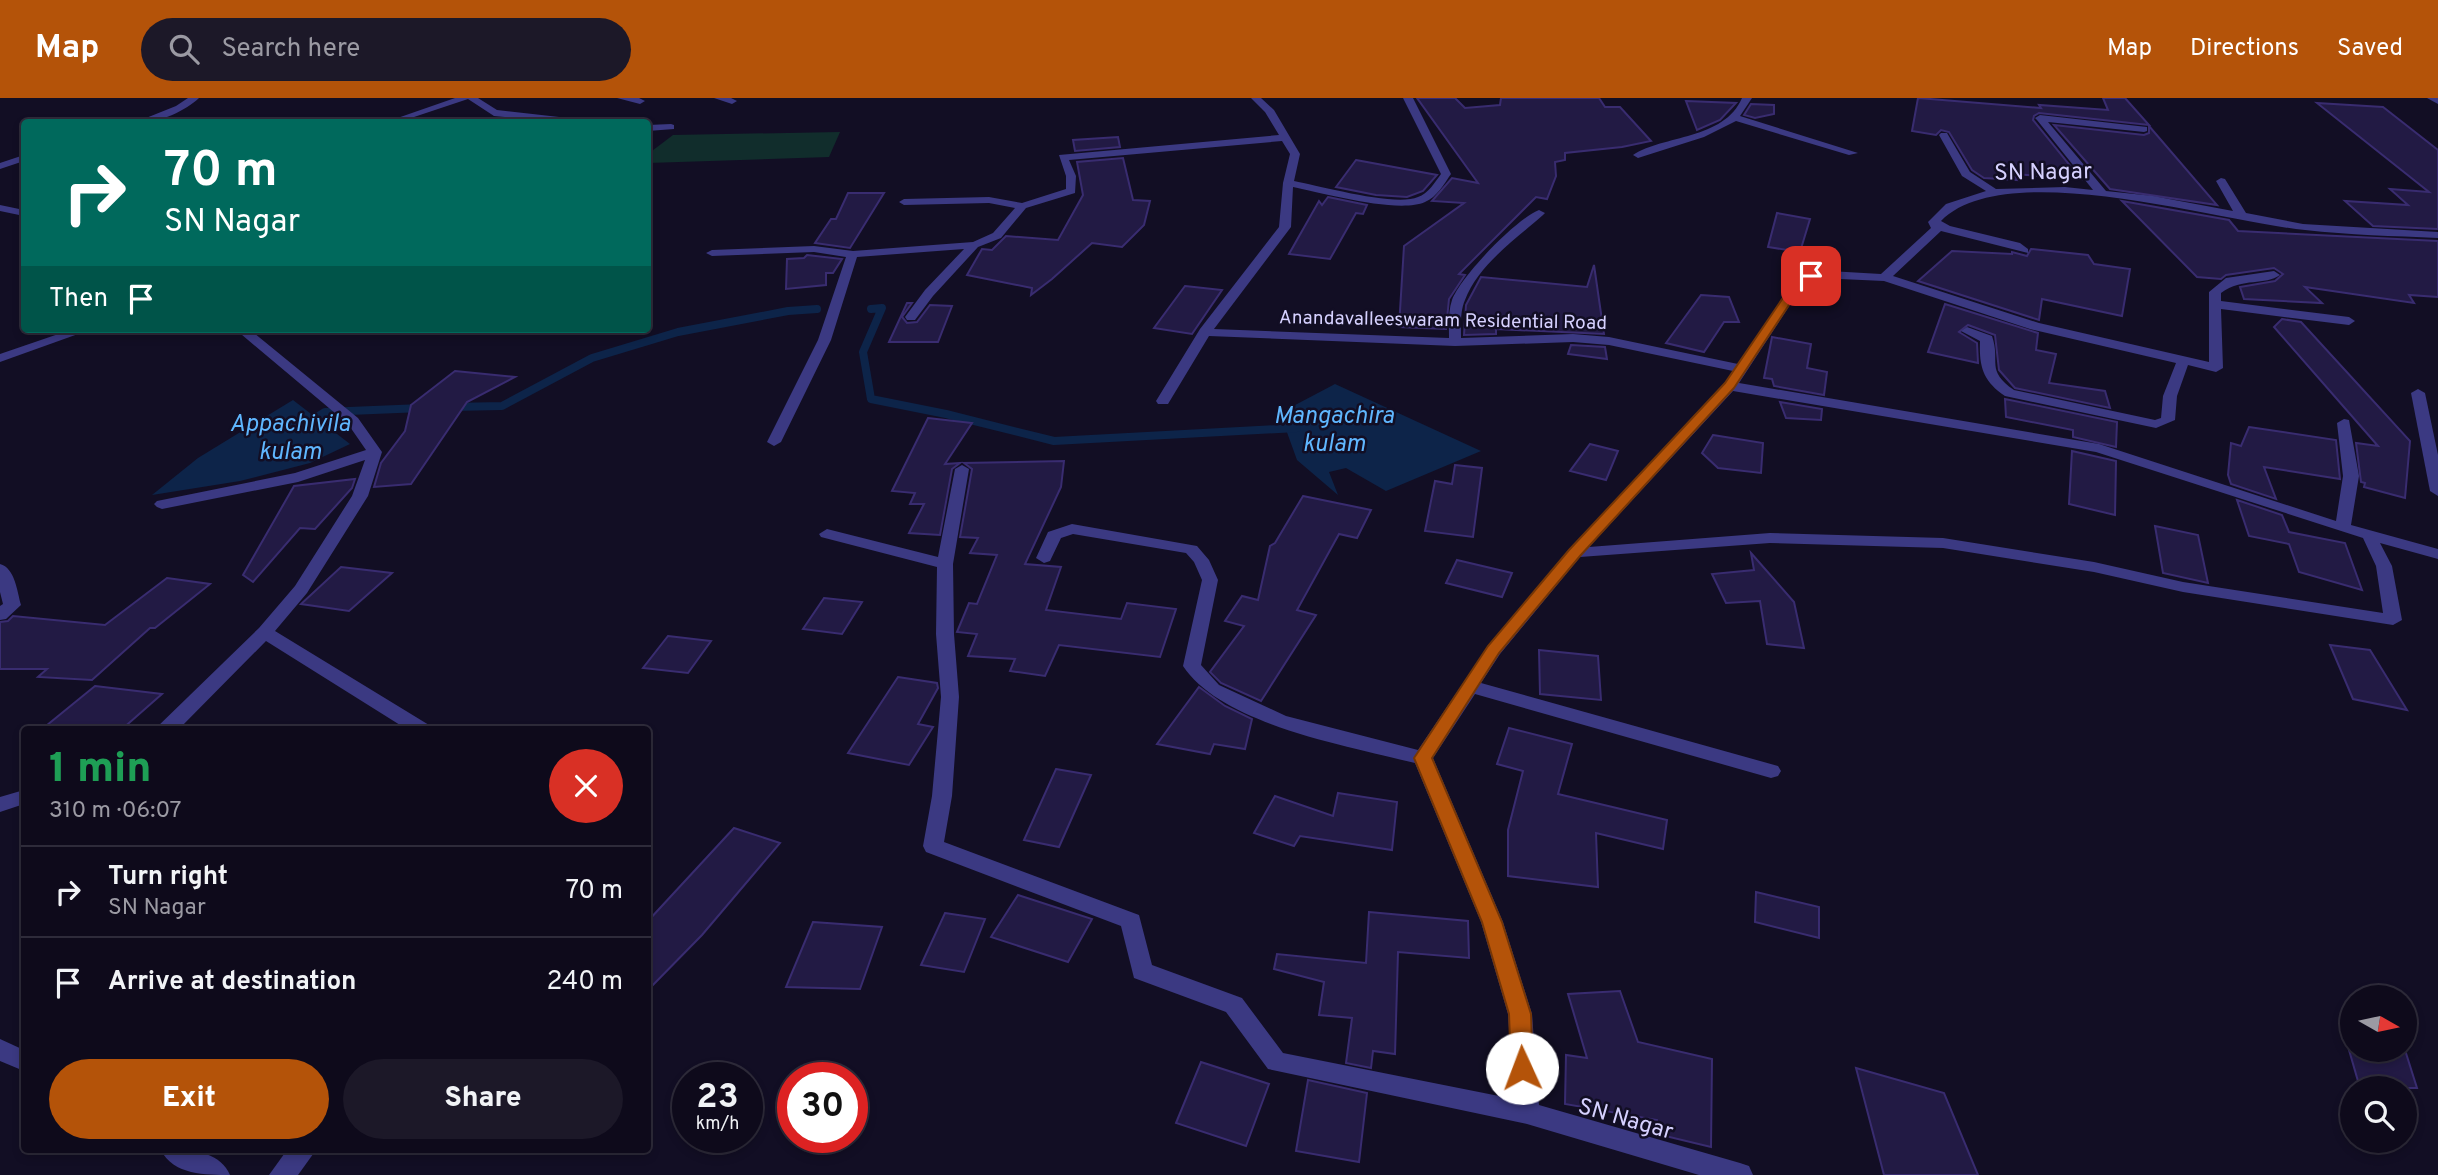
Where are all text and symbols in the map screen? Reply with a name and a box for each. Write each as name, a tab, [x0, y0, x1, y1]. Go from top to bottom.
search box	[141, 18, 631, 81]
text: Map	[35, 28, 99, 70]
icon: search	[165, 30, 203, 68]
text: Search here	[221, 33, 360, 66]
text: Map	[2107, 34, 2152, 64]
text: Directions	[2190, 34, 2299, 64]
text: Saved	[2337, 34, 2403, 64]
text: 70 m	[164, 142, 278, 204]
icon: right	[49, 147, 140, 238]
street label: SN Nagar	[1994, 158, 2092, 189]
text: SN Nagar	[164, 203, 300, 243]
pin	[1781, 246, 1841, 306]
icon: arrive	[1792, 257, 1830, 295]
icon: arrive	[122, 280, 160, 318]
text: Then	[49, 283, 108, 316]
street label: Anandavalleeswaram Residential Road	[1279, 306, 1607, 336]
water label: Mangachira kulam	[1274, 402, 1395, 460]
water label: Appachivila kulam	[230, 410, 351, 468]
text: 1 min	[49, 744, 152, 797]
button: close	[549, 749, 623, 823]
text: 310 m · 06:07	[49, 797, 182, 826]
text: Turn right	[108, 861, 228, 894]
icon: right	[49, 873, 87, 911]
text: 70 m	[565, 875, 623, 908]
text: SN Nagar	[108, 894, 206, 923]
icon: arrive	[49, 964, 87, 1002]
text: Arrive at destination	[108, 966, 356, 999]
text: 240 m	[546, 966, 623, 999]
north arrow	[2340, 985, 2417, 1062]
map controls	[2340, 985, 2417, 1153]
position arrow	[1485, 1031, 1559, 1105]
button: Exit	[49, 1059, 329, 1139]
button: Share	[343, 1059, 623, 1139]
speed limit sign: 30	[777, 1062, 868, 1153]
text: 23	[696, 1076, 739, 1120]
button: search	[2340, 1076, 2417, 1153]
street label: SN Nagar	[1574, 1093, 1676, 1148]
text: km/h	[696, 1113, 739, 1136]

